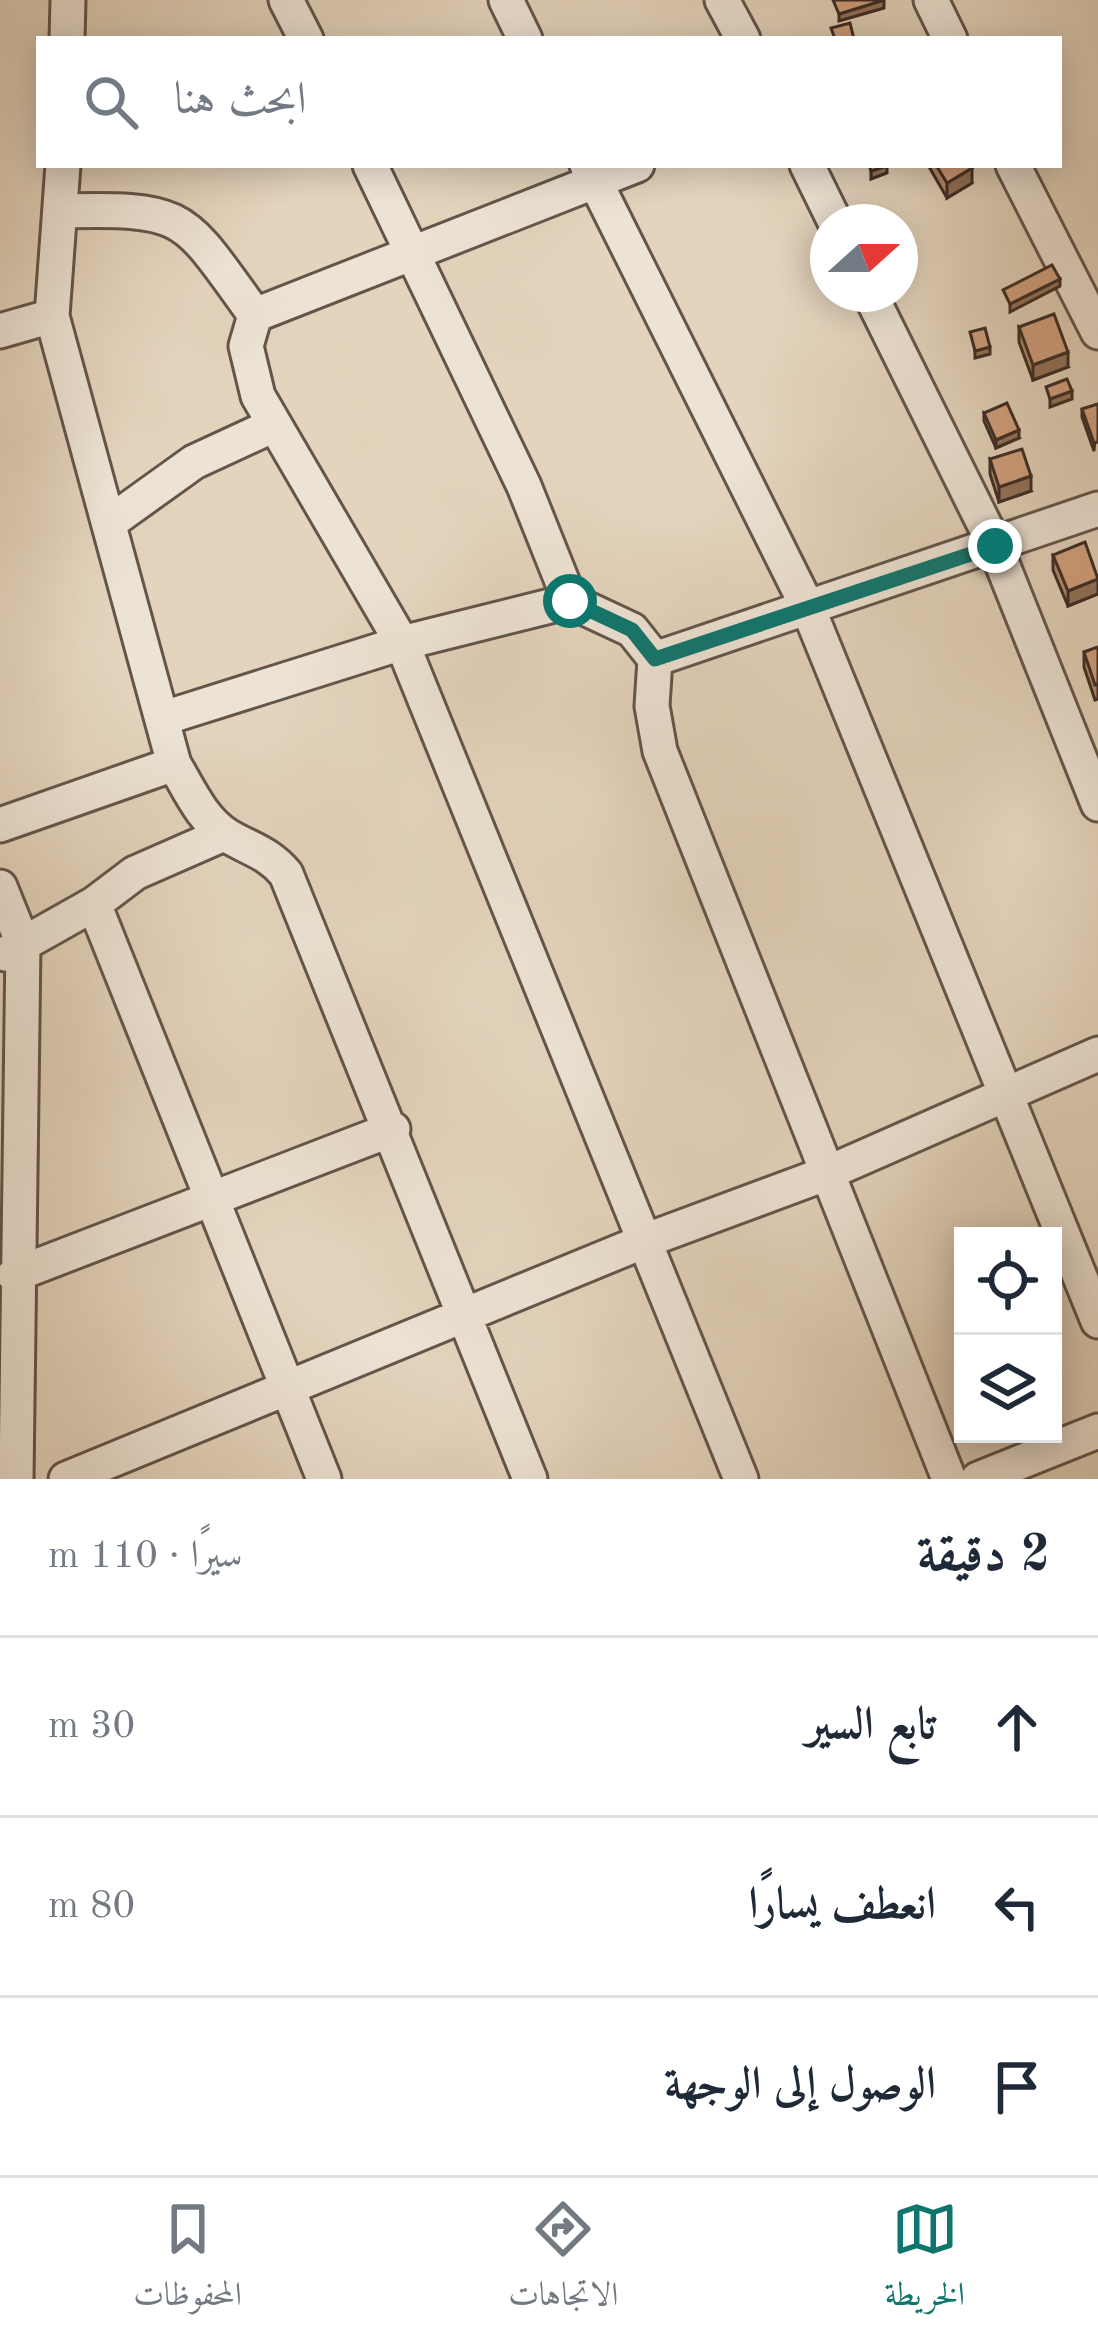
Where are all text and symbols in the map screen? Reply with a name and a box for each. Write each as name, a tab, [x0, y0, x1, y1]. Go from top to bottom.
search box	[36, 36, 1062, 168]
icon: search	[78, 69, 144, 135]
text: ابحث هنا	[174, 79, 307, 124]
north arrow	[810, 204, 918, 312]
route end	[968, 519, 1022, 573]
route start	[543, 574, 597, 628]
map controls	[954, 1227, 1062, 1443]
button: locate	[954, 1227, 1062, 1335]
button: layers	[954, 1335, 1062, 1443]
text: 2 دقيقة	[917, 1531, 1050, 1582]
text: سيرًا · 110 m	[48, 1537, 243, 1576]
icon: ahead	[984, 1694, 1050, 1760]
text: تابع السير	[806, 1704, 936, 1749]
text: 30 m	[48, 1707, 135, 1746]
icon: left	[984, 1874, 1050, 1940]
text: انعطف يسارًا	[749, 1884, 936, 1929]
text: 80 m	[48, 1887, 135, 1926]
icon: arrive	[984, 2054, 1050, 2120]
text: الوصول إلى الوجهة	[664, 2064, 936, 2109]
tab: المحفوظات	[133, 2196, 242, 2326]
tab: الاتجاهات	[508, 2196, 618, 2326]
tab: الخريطة	[885, 2196, 965, 2326]

